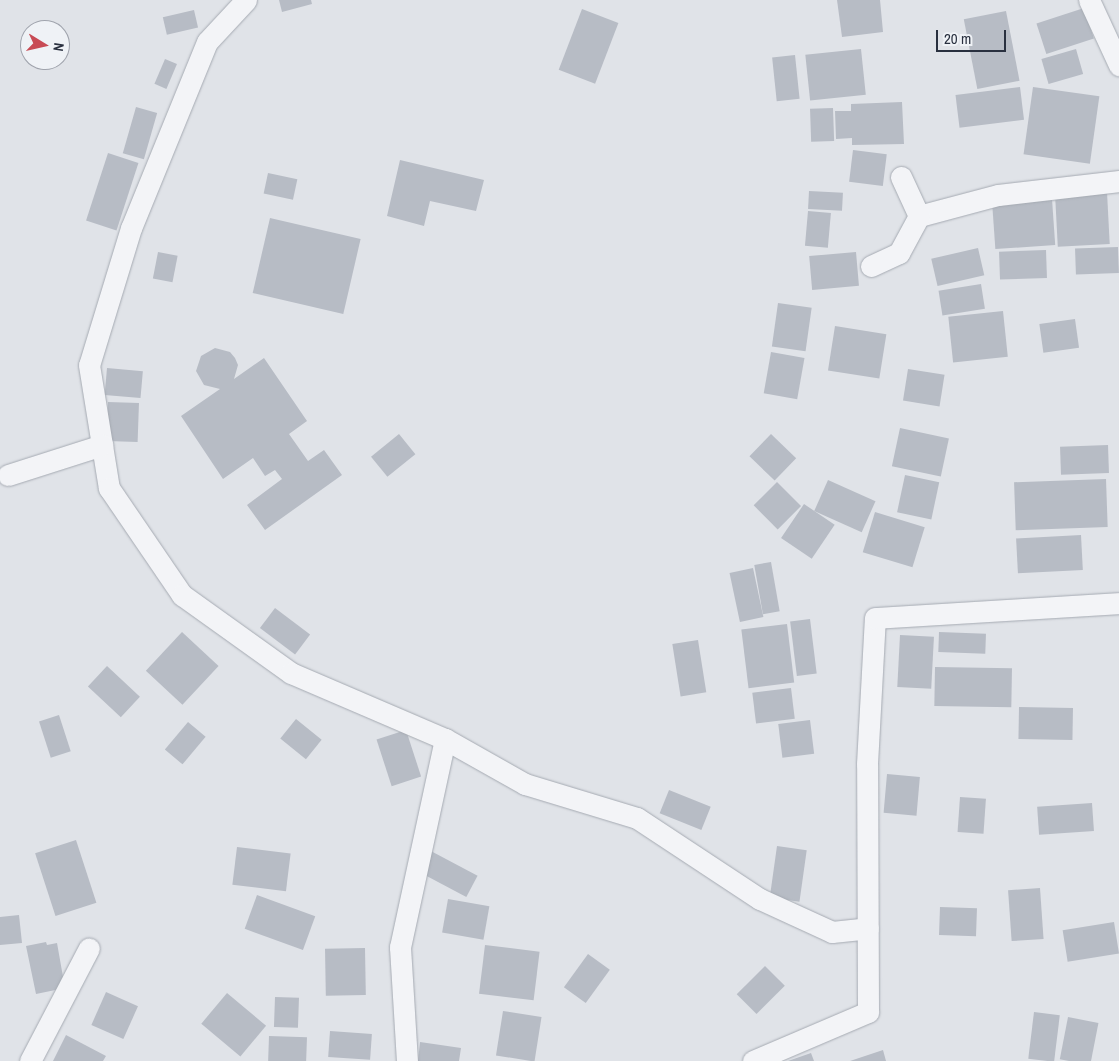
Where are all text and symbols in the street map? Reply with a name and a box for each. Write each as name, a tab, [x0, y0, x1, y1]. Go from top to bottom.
north arrow	[20, 20, 70, 70]
scale bar	[939, 20, 1009, 52]
text: 20 m	[944, 28, 971, 49]
text: N	[49, 42, 68, 53]

